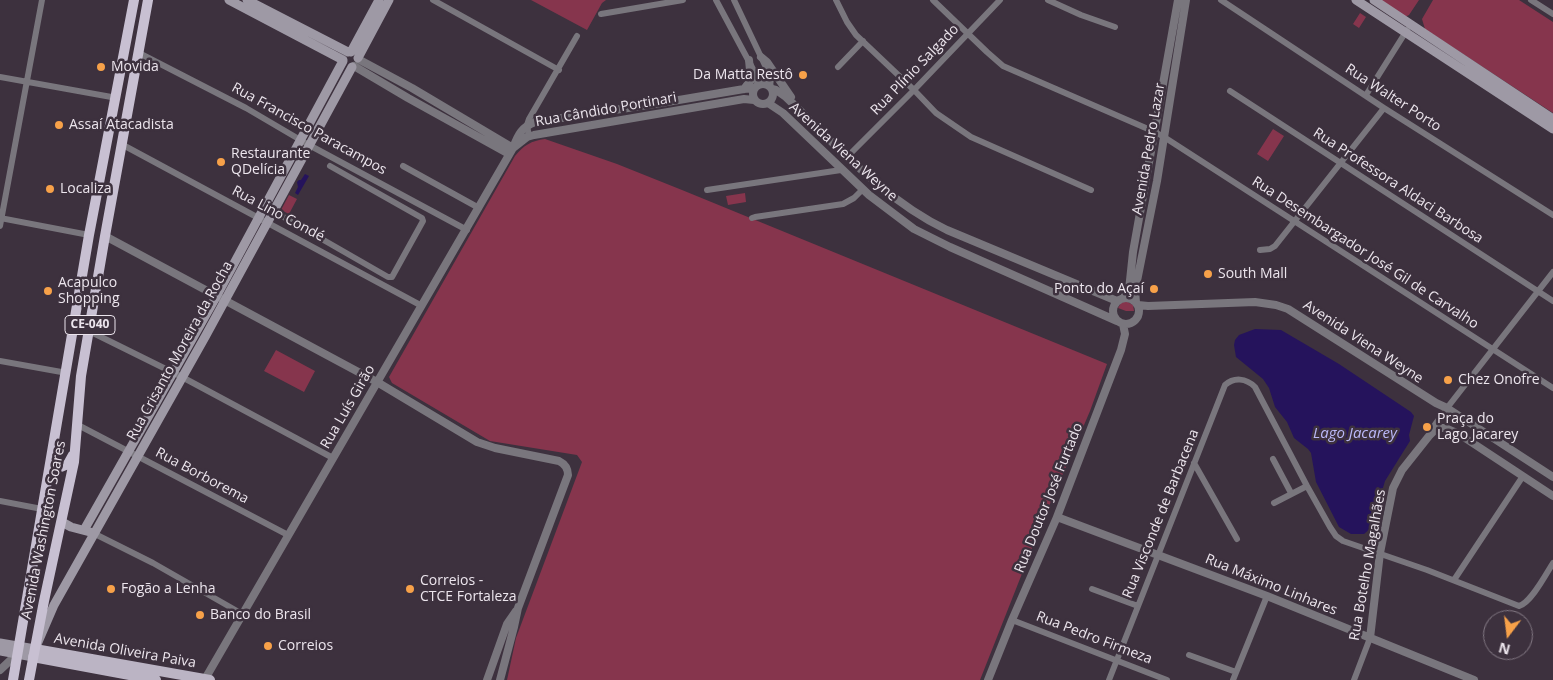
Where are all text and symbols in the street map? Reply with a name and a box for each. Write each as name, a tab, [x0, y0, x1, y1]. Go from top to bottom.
street label: Rua Plínio Salgado	[867, 21, 963, 119]
place label: Movida	[111, 59, 159, 75]
marker: Movida	[95, 61, 107, 73]
street label: Rua Walter Porto	[1342, 61, 1444, 135]
place label: Da Matta Restô	[693, 67, 793, 83]
marker: Da Matta Restô	[797, 69, 809, 81]
street label: Rua Francisco Paracampos	[229, 79, 389, 179]
street label: Avenida Pedro Lazar	[1129, 82, 1169, 216]
street label: Rua Cândido Portinari	[534, 89, 678, 131]
street label: Avenida Viena Weyne	[785, 99, 901, 205]
place label: Assaí Atacadista	[69, 117, 174, 133]
marker: Assaí Atacadista	[53, 119, 65, 131]
street label: Rua Professora Aldaci Barbosa	[1310, 125, 1486, 247]
place label: Restaurante QDelícia	[231, 146, 310, 178]
marker: Restaurante QDelícia	[215, 156, 227, 168]
street label: Rua Desembargador José Gil de Carvalho	[1249, 173, 1481, 333]
place label: Localiza	[60, 181, 112, 197]
marker: Localiza	[44, 183, 56, 195]
street label: Rua Lino Condé	[229, 183, 327, 245]
street label: Rua Crisanto Moreira da Rocha	[124, 259, 236, 443]
place label: South Mall	[1218, 266, 1287, 282]
marker: South Mall	[1202, 268, 1214, 280]
place label: Acapulco Shopping	[58, 275, 120, 308]
place label: Ponto do Açaí	[1054, 281, 1144, 297]
marker: Ponto do Açaí	[1148, 283, 1160, 295]
marker: Acapulco Shopping	[42, 285, 54, 297]
street label: Avenida Viena Weyne	[1300, 297, 1426, 387]
road number: CE-040	[65, 316, 115, 334]
street label: Rua Luís Girão	[317, 362, 379, 452]
place label: Chez Onofre	[1458, 372, 1540, 388]
marker: Chez Onofre	[1442, 374, 1454, 386]
place label: Praça do Lago Jacarey	[1437, 411, 1518, 444]
street label: Rua Doutor José Furtado	[1011, 421, 1087, 575]
marker: Praça do Lago Jacarey	[1421, 421, 1433, 433]
water label: Lago Jacarey	[1313, 425, 1397, 443]
street label: Rua Visconde de Barbacena	[1119, 427, 1203, 601]
street label: Avenida Washington Soares	[18, 439, 70, 621]
street label: Rua Borborema	[153, 444, 251, 508]
street label: Rua Botelho Magalhães	[1346, 488, 1390, 642]
street label: Rua Máximo Linhares	[1203, 551, 1339, 619]
place label: Correios - CTCE Fortaleza	[420, 573, 517, 606]
place label: Fogão a Lenha	[121, 581, 216, 597]
marker: Fogão a Lenha	[105, 583, 117, 595]
marker: Correios - CTCE Fortaleza	[404, 583, 416, 595]
place label: Banco do Brasil	[210, 607, 311, 623]
street label: Rua Pedro Firmeza	[1034, 608, 1154, 668]
marker: Banco do Brasil	[194, 609, 206, 621]
north arrow	[1483, 610, 1533, 660]
street label: Avenida Oliveira Paiva	[53, 630, 197, 672]
place label: Correios	[278, 638, 333, 654]
text: N	[1496, 638, 1512, 660]
marker: Correios	[262, 640, 274, 652]

